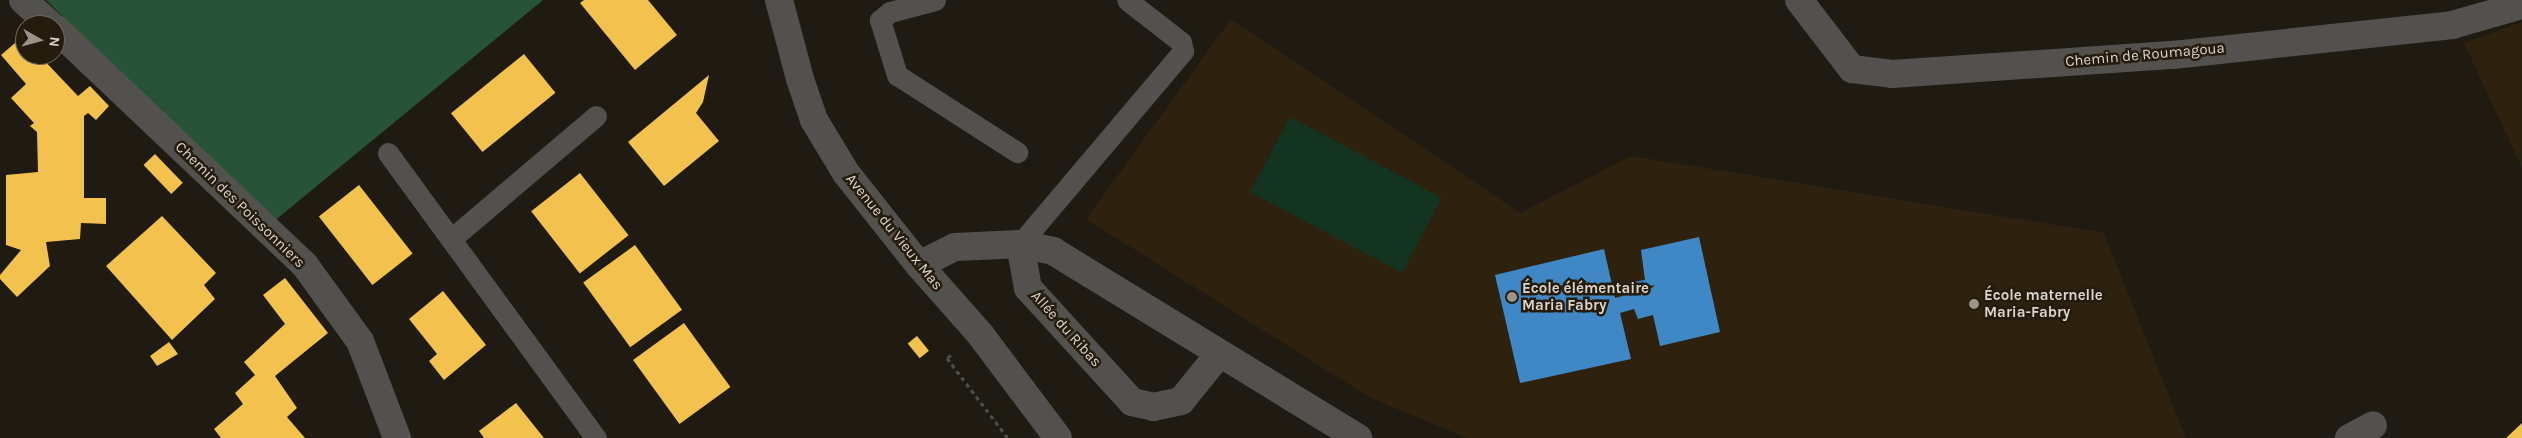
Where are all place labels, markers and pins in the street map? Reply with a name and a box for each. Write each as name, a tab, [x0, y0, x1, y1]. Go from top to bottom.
place label: École élémentaire Maria Fabry	[1522, 279, 1649, 314]
place label: École maternelle Maria-Fabry	[1984, 286, 2103, 321]
marker: École élémentaire Maria Fabry	[1506, 291, 1518, 303]
marker: École maternelle Maria-Fabry	[1968, 298, 1980, 310]

